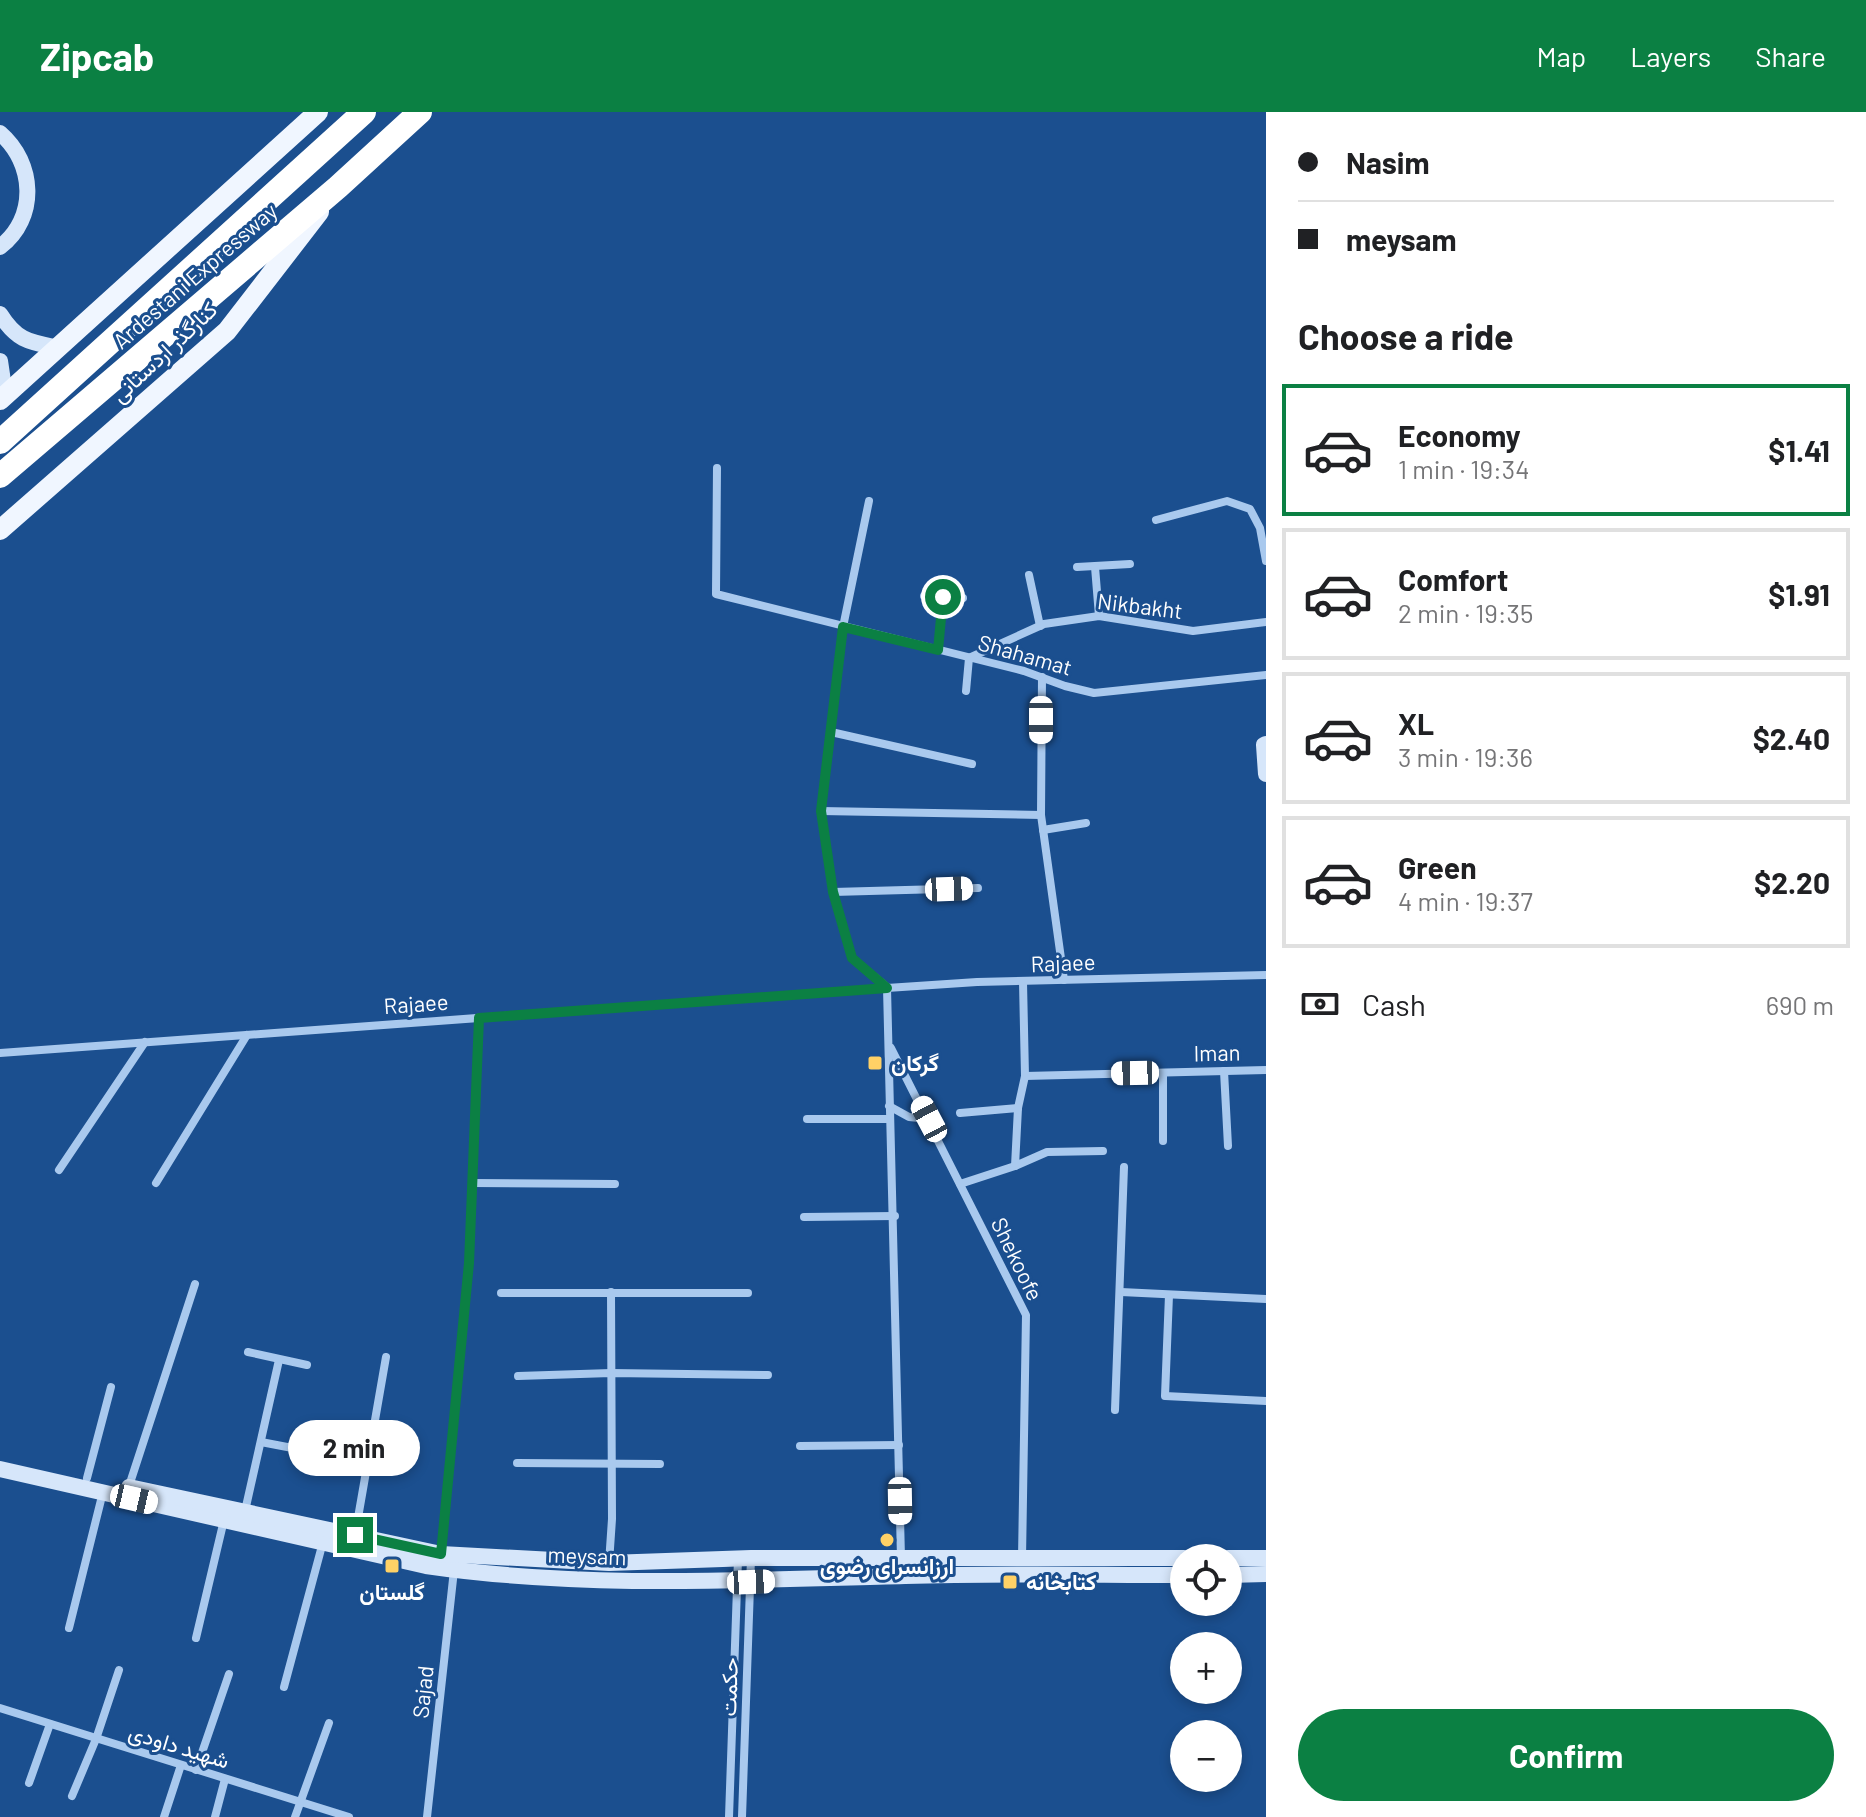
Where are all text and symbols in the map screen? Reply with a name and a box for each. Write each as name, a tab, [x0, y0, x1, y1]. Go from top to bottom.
text: Zipcab	[40, 33, 154, 79]
text: Map	[1536, 39, 1586, 73]
text: Layers	[1630, 39, 1711, 73]
text: Share	[1755, 39, 1826, 73]
text: Nasim	[1346, 144, 1430, 180]
street label: Ardestani Expressway	[107, 197, 282, 354]
text: meysam	[1346, 221, 1457, 257]
street label: کنارگذر اردستانی	[105, 295, 223, 408]
text: Choose a ride	[1298, 314, 1514, 357]
icon: car	[1302, 414, 1374, 486]
text: Economy	[1398, 417, 1521, 453]
text: $1.41	[1768, 432, 1830, 468]
text: 1 min · 19:34	[1398, 453, 1529, 484]
icon: car	[1302, 558, 1374, 630]
text: Comfort	[1398, 561, 1508, 597]
text: $1.91	[1768, 576, 1830, 612]
route start	[925, 579, 961, 615]
street label: Nikbakht	[1096, 587, 1184, 623]
text: 2 min · 19:35	[1398, 597, 1533, 628]
street label: Shahamat	[975, 628, 1075, 680]
car	[1029, 696, 1053, 744]
icon: car	[1302, 702, 1374, 774]
text: XL	[1398, 705, 1434, 741]
text: $2.40	[1753, 720, 1830, 756]
text: 3 min · 19:36	[1398, 741, 1533, 772]
icon: car	[1302, 846, 1374, 918]
text: Green	[1398, 849, 1477, 885]
text: $2.20	[1754, 864, 1830, 900]
car	[925, 876, 973, 902]
text: 4 min · 19:37	[1398, 885, 1533, 916]
street label: Rajaee	[1030, 948, 1096, 976]
icon: cash	[1298, 982, 1342, 1026]
text: Cash	[1362, 986, 1426, 1022]
street label: Rajaee	[383, 988, 449, 1018]
text: 690 m	[1766, 989, 1834, 1020]
street label: Iman	[1193, 1039, 1241, 1065]
place label: گرکان	[891, 1049, 939, 1077]
marker: گرکان	[866, 1054, 884, 1072]
car	[1111, 1061, 1159, 1085]
car	[907, 1092, 951, 1146]
street label: Shekoofe	[987, 1213, 1049, 1304]
callout: 2 min	[289, 1419, 421, 1475]
text: 2 min	[323, 1432, 385, 1463]
car	[888, 1477, 912, 1525]
car	[108, 1482, 160, 1516]
route end	[337, 1517, 373, 1553]
marker: ارزانسرای رضوی	[878, 1531, 896, 1549]
street label: meysam	[547, 1541, 627, 1569]
map controls	[1170, 1544, 1242, 1792]
button: locate	[1170, 1544, 1242, 1616]
place label: ارزانسرای رضوی	[820, 1552, 954, 1580]
marker: گلستان	[383, 1557, 401, 1575]
place label: کتابخانه	[1026, 1568, 1096, 1596]
car	[727, 1569, 775, 1595]
marker: کتابخانه	[1001, 1573, 1019, 1591]
place label: گلستان	[359, 1578, 425, 1605]
button: +	[1170, 1632, 1242, 1704]
street label: حکمت	[714, 1657, 742, 1717]
street label: Sajad	[406, 1664, 438, 1719]
button: Confirm	[1298, 1709, 1834, 1801]
street label: شهید داودی	[125, 1717, 233, 1775]
button: −	[1170, 1720, 1242, 1792]

